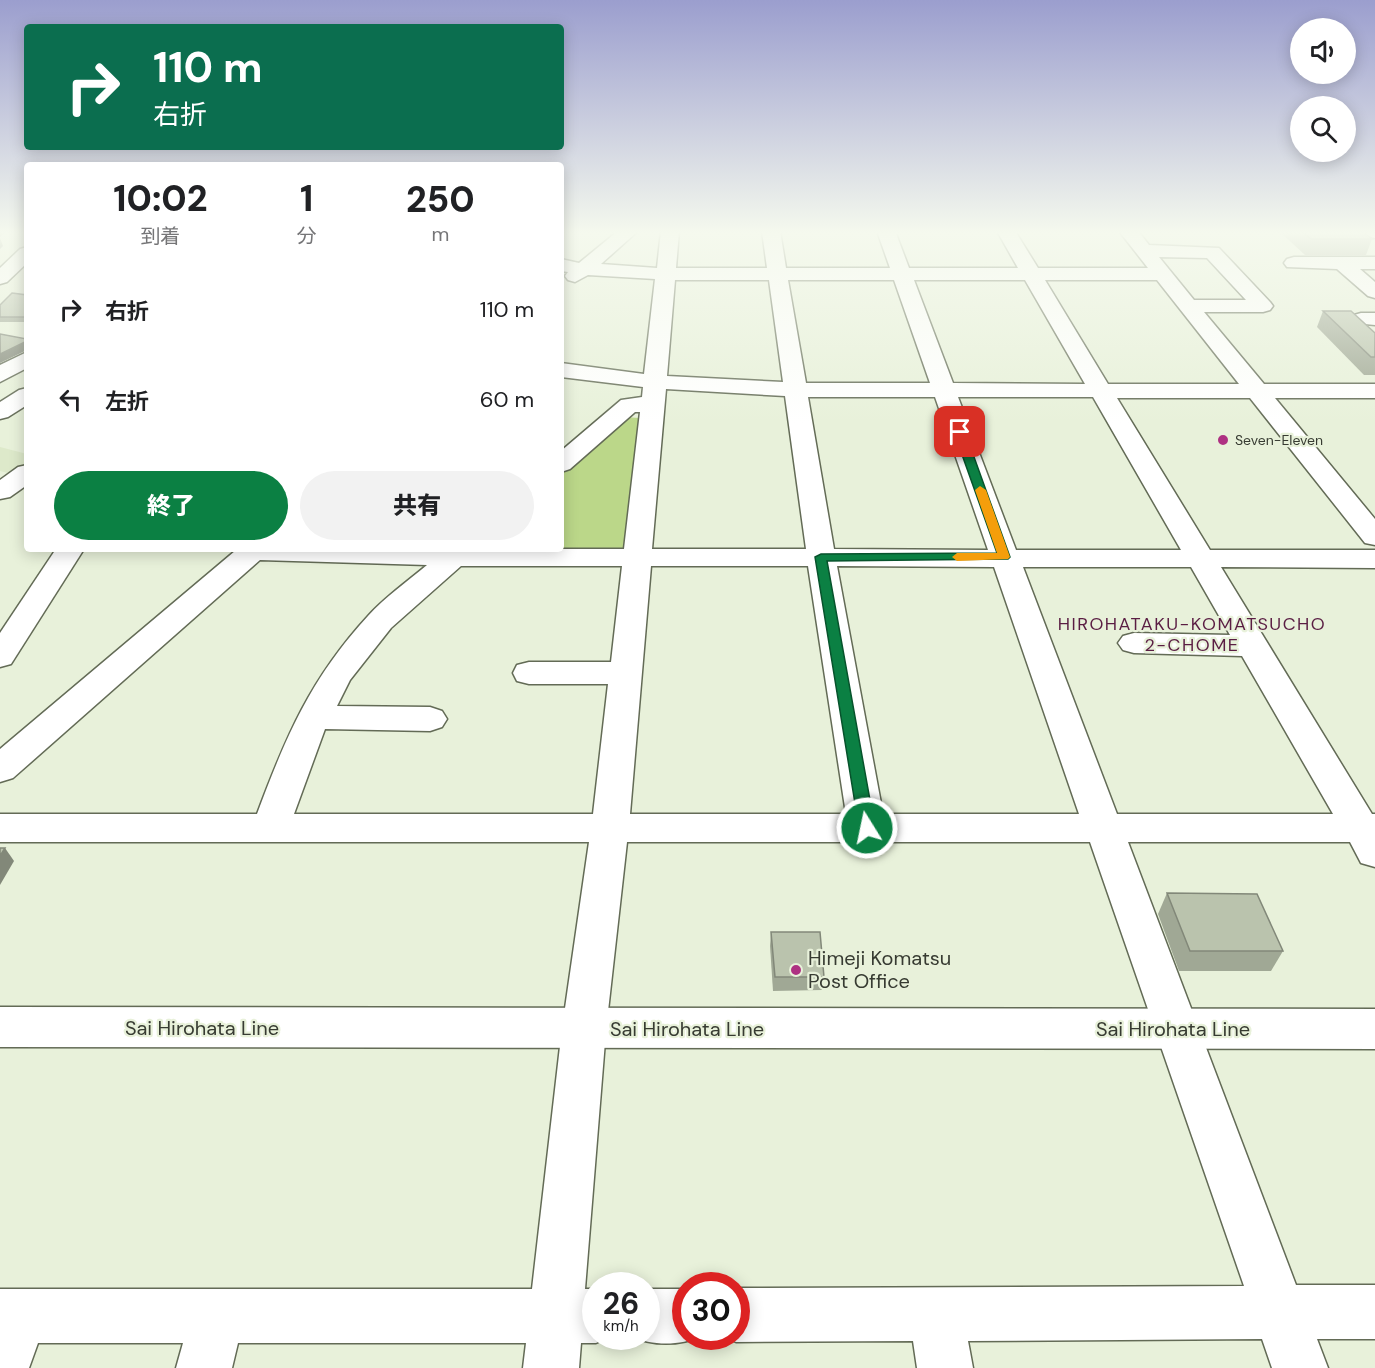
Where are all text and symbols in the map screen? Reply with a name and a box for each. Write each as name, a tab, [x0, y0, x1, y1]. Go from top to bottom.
map controls	[1290, 18, 1356, 162]
button: sound	[1290, 18, 1356, 84]
text: 110 m	[153, 40, 263, 95]
icon: right	[54, 48, 132, 126]
button: search	[1290, 96, 1356, 162]
text: 右折	[153, 97, 207, 132]
text: 10:02	[113, 175, 207, 222]
text: 1	[300, 175, 313, 222]
text: 250	[406, 176, 475, 223]
text: m	[431, 221, 449, 247]
text: 到着	[140, 223, 180, 249]
text: 分	[297, 223, 317, 249]
icon: right	[54, 293, 87, 326]
text: 110 m	[480, 295, 534, 324]
text: 右折	[105, 297, 149, 326]
icon: left	[54, 383, 87, 416]
text: 60 m	[480, 385, 534, 414]
text: 左折	[105, 387, 149, 416]
pin	[934, 406, 985, 457]
icon: arrive	[943, 415, 976, 448]
place label: Seven-Eleven	[1235, 431, 1323, 449]
marker: Seven-Eleven	[1216, 433, 1230, 447]
button: 終了	[54, 471, 288, 540]
button: 共有	[300, 471, 534, 540]
district label: HIROHATAKU-KOMATSUCHO 2-CHOME	[1058, 612, 1326, 657]
position arrow	[835, 796, 899, 860]
place label: Himeji Komatsu Post Office	[808, 945, 951, 994]
marker: Himeji Komatsu Post Office	[789, 963, 803, 977]
street label: Sai Hirohata Line	[125, 1015, 279, 1041]
street label: Sai Hirohata Line	[610, 1016, 764, 1042]
street label: Sai Hirohata Line	[1096, 1016, 1250, 1042]
speed limit sign: 30	[672, 1272, 750, 1350]
text: 26	[603, 1284, 639, 1323]
text: km/h	[603, 1316, 639, 1336]

